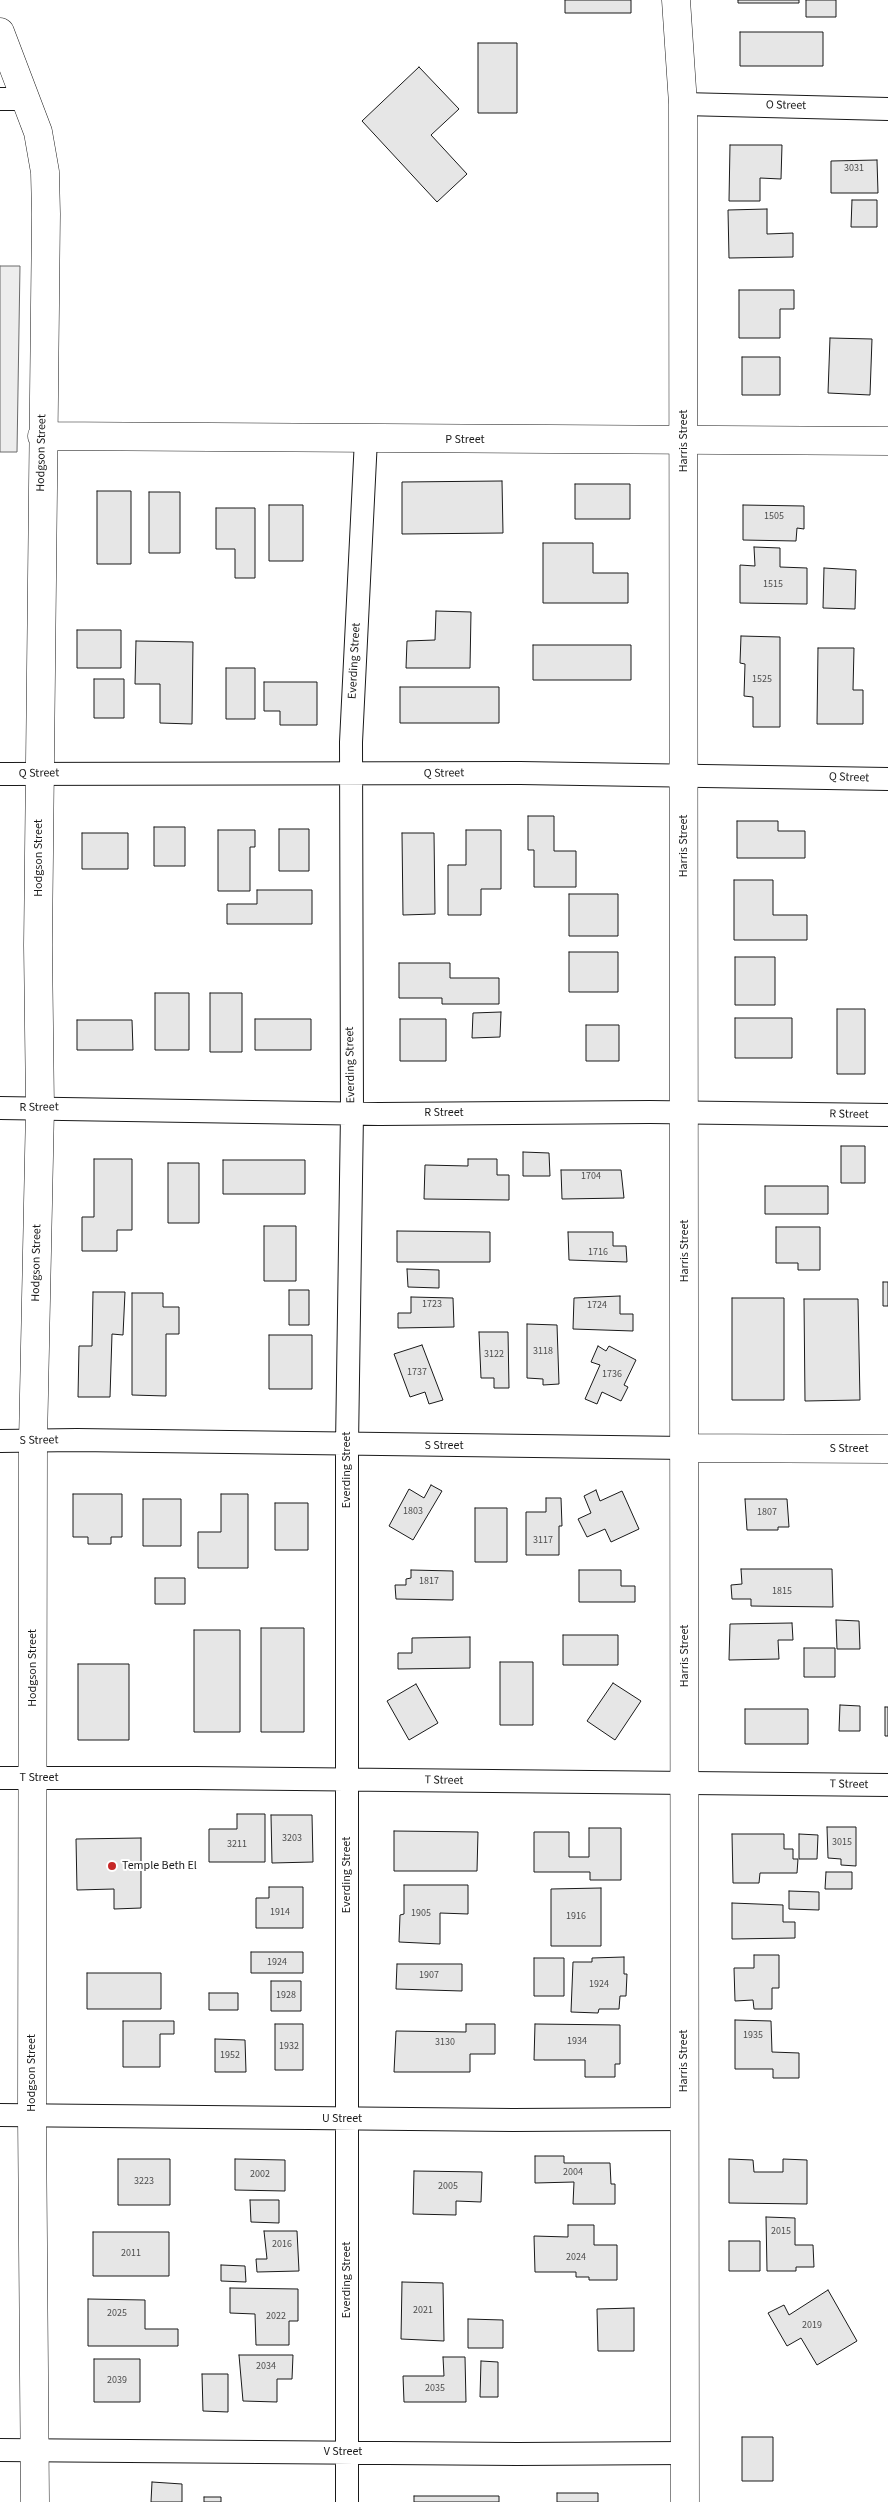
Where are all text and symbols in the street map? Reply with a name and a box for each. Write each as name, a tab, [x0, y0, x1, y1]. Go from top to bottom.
street label: O Street	[766, 98, 806, 114]
house number: 3031	[844, 163, 864, 175]
street label: Harris Street	[677, 410, 691, 472]
street label: Hodgson Street	[34, 414, 50, 492]
street label: P Street	[445, 433, 485, 447]
house number: 1505	[764, 511, 784, 523]
house number: 1515	[763, 579, 783, 591]
street label: Everding Street	[346, 622, 364, 700]
house number: 1525	[752, 674, 772, 686]
street label: Q Street	[19, 766, 59, 782]
street label: Q Street	[424, 766, 464, 782]
street label: Q Street	[829, 770, 869, 786]
street label: Harris Street	[677, 815, 691, 877]
street label: Hodgson Street	[32, 819, 46, 897]
street label: Everding Street	[343, 1027, 359, 1103]
street label: R Street	[19, 1100, 59, 1116]
street label: R Street	[424, 1106, 464, 1120]
street label: R Street	[829, 1107, 869, 1123]
house number: 1704	[581, 1171, 601, 1183]
street label: Harris Street	[678, 1220, 692, 1282]
street label: Hodgson Street	[29, 1224, 45, 1302]
house number: 1716	[588, 1247, 608, 1259]
house number: 1723	[422, 1299, 442, 1311]
house number: 1724	[587, 1300, 607, 1312]
house number: 3118	[533, 1346, 553, 1358]
house number: 3122	[484, 1349, 504, 1361]
house number: 1737	[407, 1367, 427, 1379]
house number: 1736	[602, 1369, 622, 1381]
street label: Everding Street	[340, 1432, 354, 1508]
street label: S Street	[19, 1433, 59, 1449]
street label: S Street	[425, 1439, 463, 1453]
street label: S Street	[830, 1442, 868, 1456]
house number: 1803	[403, 1506, 423, 1518]
house number: 1807	[757, 1507, 777, 1519]
house number: 3117	[533, 1535, 553, 1547]
house number: 1817	[419, 1576, 439, 1588]
house number: 1815	[772, 1586, 792, 1598]
street label: Harris Street	[678, 1625, 692, 1687]
street label: Hodgson Street	[26, 1629, 40, 1707]
street label: T Street	[20, 1771, 58, 1785]
street label: T Street	[424, 1773, 464, 1789]
street label: T Street	[829, 1777, 869, 1793]
house number: 3203	[282, 1833, 302, 1845]
street label: Everding Street	[340, 1837, 354, 1913]
house number: 3015	[832, 1837, 852, 1849]
house number: 3211	[227, 1839, 247, 1851]
place label: Temple Beth El	[122, 1859, 197, 1873]
marker: Temple Beth El	[106, 1860, 118, 1872]
house number: 1914	[270, 1907, 290, 1919]
house number: 1905	[411, 1908, 431, 1920]
house number: 1916	[566, 1911, 586, 1923]
house number: 1924	[267, 1957, 287, 1969]
house number: 1907	[419, 1970, 439, 1982]
house number: 1924	[589, 1979, 609, 1991]
house number: 1928	[276, 1990, 296, 2002]
street label: Harris Street	[677, 2030, 691, 2092]
house number: 1935	[743, 2030, 763, 2042]
street label: Hodgson Street	[25, 2034, 39, 2112]
house number: 1934	[567, 2036, 587, 2048]
house number: 3130	[435, 2037, 455, 2049]
house number: 1932	[279, 2041, 299, 2053]
house number: 1952	[220, 2050, 240, 2062]
street label: U Street	[322, 2112, 362, 2126]
house number: 2004	[563, 2167, 583, 2179]
house number: 2002	[250, 2169, 270, 2181]
house number: 3223	[134, 2176, 154, 2188]
house number: 2005	[438, 2181, 458, 2193]
house number: 2015	[771, 2226, 791, 2238]
house number: 2016	[272, 2239, 292, 2251]
street label: Everding Street	[340, 2242, 354, 2318]
house number: 2011	[121, 2248, 141, 2260]
house number: 2024	[566, 2252, 586, 2264]
house number: 2021	[413, 2305, 433, 2317]
house number: 2025	[107, 2308, 127, 2320]
house number: 2022	[266, 2311, 286, 2323]
house number: 2019	[802, 2320, 822, 2332]
house number: 2034	[256, 2361, 276, 2373]
house number: 2039	[107, 2375, 127, 2387]
house number: 2035	[425, 2383, 445, 2395]
street label: V Street	[324, 2445, 362, 2459]

